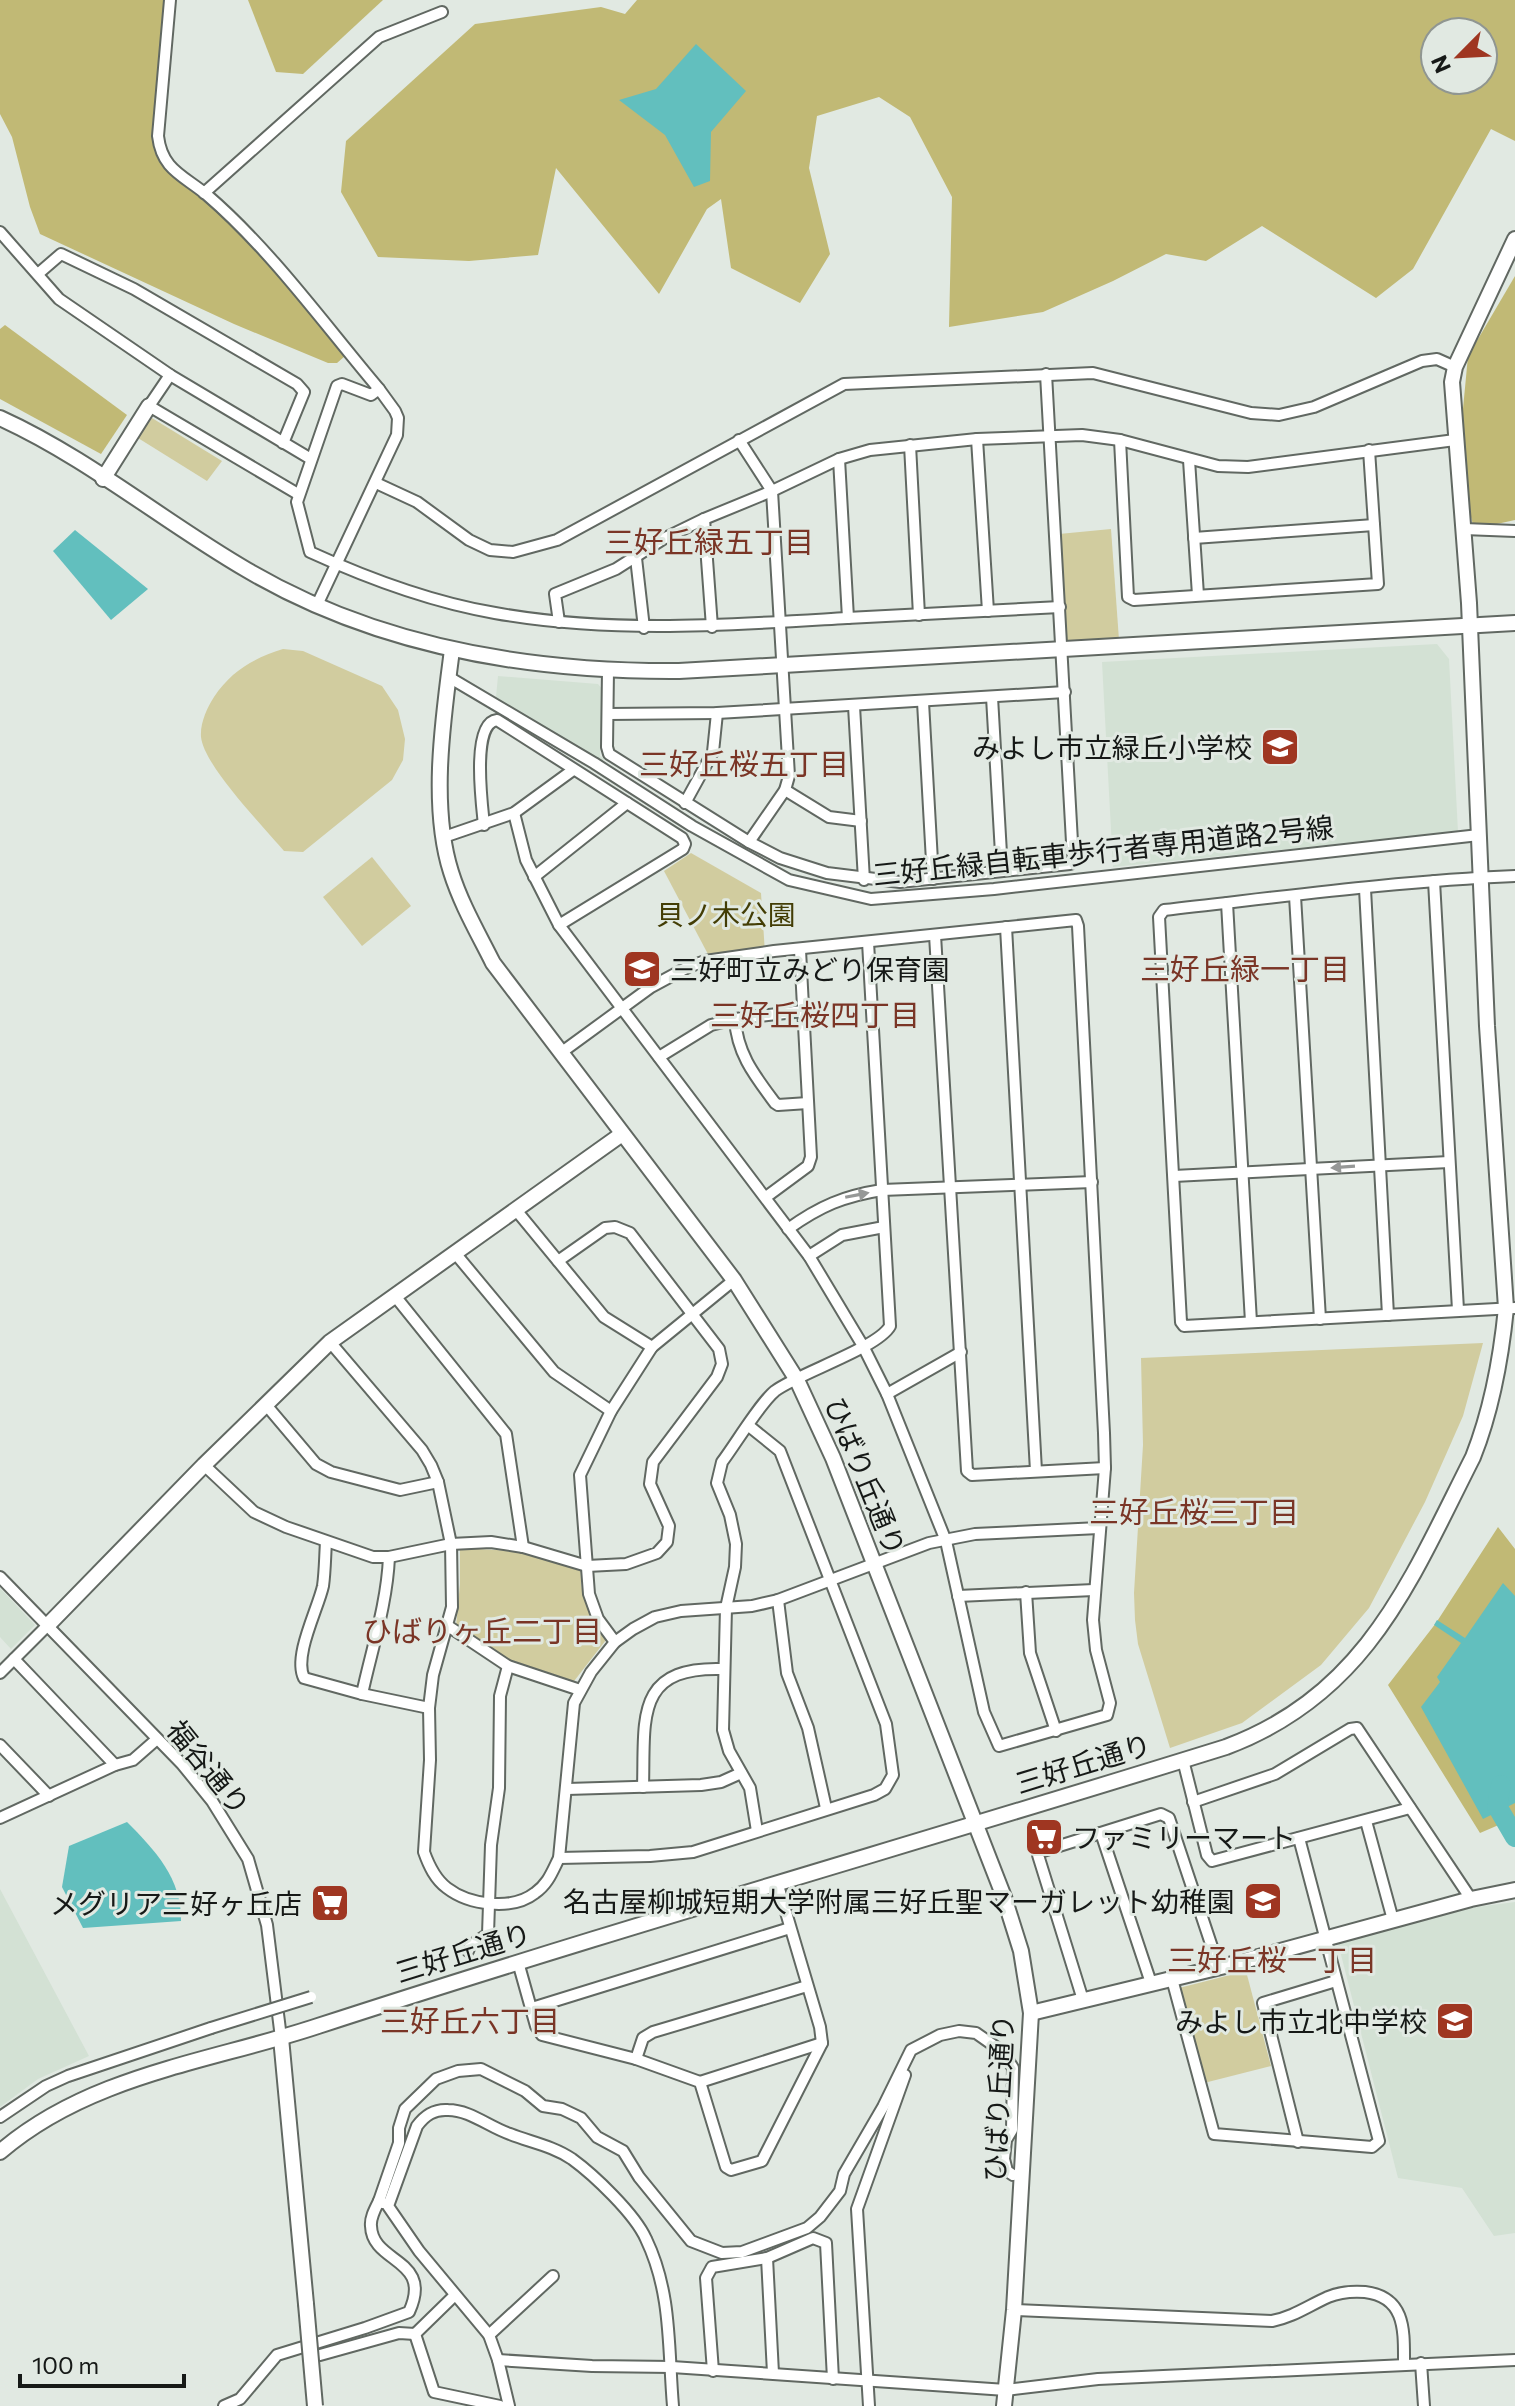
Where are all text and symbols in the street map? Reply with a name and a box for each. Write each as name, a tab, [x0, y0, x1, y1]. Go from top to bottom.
north arrow	[1419, 16, 1499, 96]
text: N	[1425, 51, 1456, 77]
district label: 三好丘緑五丁目	[604, 522, 814, 559]
school or university icon: みよし市立緑丘小学校	[1259, 726, 1301, 768]
place label: みよし市立緑丘小学校	[972, 730, 1252, 764]
district label: 三好丘桜五丁目	[639, 744, 849, 781]
street label: 三好丘緑自転車歩行者専用道路2号線	[871, 809, 1335, 891]
park label: 貝ノ木公園	[656, 897, 796, 931]
school or university icon: 三好町立みどり保育園	[621, 948, 663, 990]
district label: 三好丘緑一丁目	[1140, 949, 1350, 986]
place label: 三好町立みどり保育園	[670, 952, 950, 986]
district label: 三好丘桜四丁目	[710, 995, 920, 1032]
one-way arrow	[1330, 1161, 1355, 1174]
one-way arrow	[845, 1188, 870, 1200]
street label: ひばり丘通り	[819, 1392, 913, 1560]
district label: 三好丘桜三丁目	[1089, 1492, 1299, 1529]
district label: ひばりヶ丘二丁目	[362, 1611, 602, 1648]
street label: 福谷通り	[161, 1713, 257, 1821]
street label: 三好丘通り	[1011, 1726, 1155, 1800]
supermarket icon: ファミリーマート	[1023, 1816, 1065, 1858]
place label: ファミリーマート	[1072, 1820, 1296, 1854]
school or university icon: 名古屋柳城短期大学附属三好丘聖マーガレット幼稚園	[1242, 1880, 1284, 1922]
supermarket icon: メグリア三好ヶ丘店	[309, 1882, 351, 1924]
place label: 名古屋柳城短期大学附属三好丘聖マーガレット幼稚園	[563, 1884, 1235, 1918]
place label: メグリア三好ヶ丘店	[50, 1886, 302, 1920]
street label: 三好丘通り	[391, 1915, 535, 1989]
district label: 三好丘桜一丁目	[1167, 1940, 1377, 1977]
school or university icon: みよし市立北中学校	[1434, 2000, 1476, 2042]
district label: 三好丘六丁目	[380, 2001, 560, 2038]
place label: みよし市立北中学校	[1175, 2004, 1427, 2038]
street label: ひばり丘通り	[977, 2013, 1019, 2183]
scale bar	[20, 2338, 184, 2388]
text: 100 m	[32, 2350, 99, 2379]

